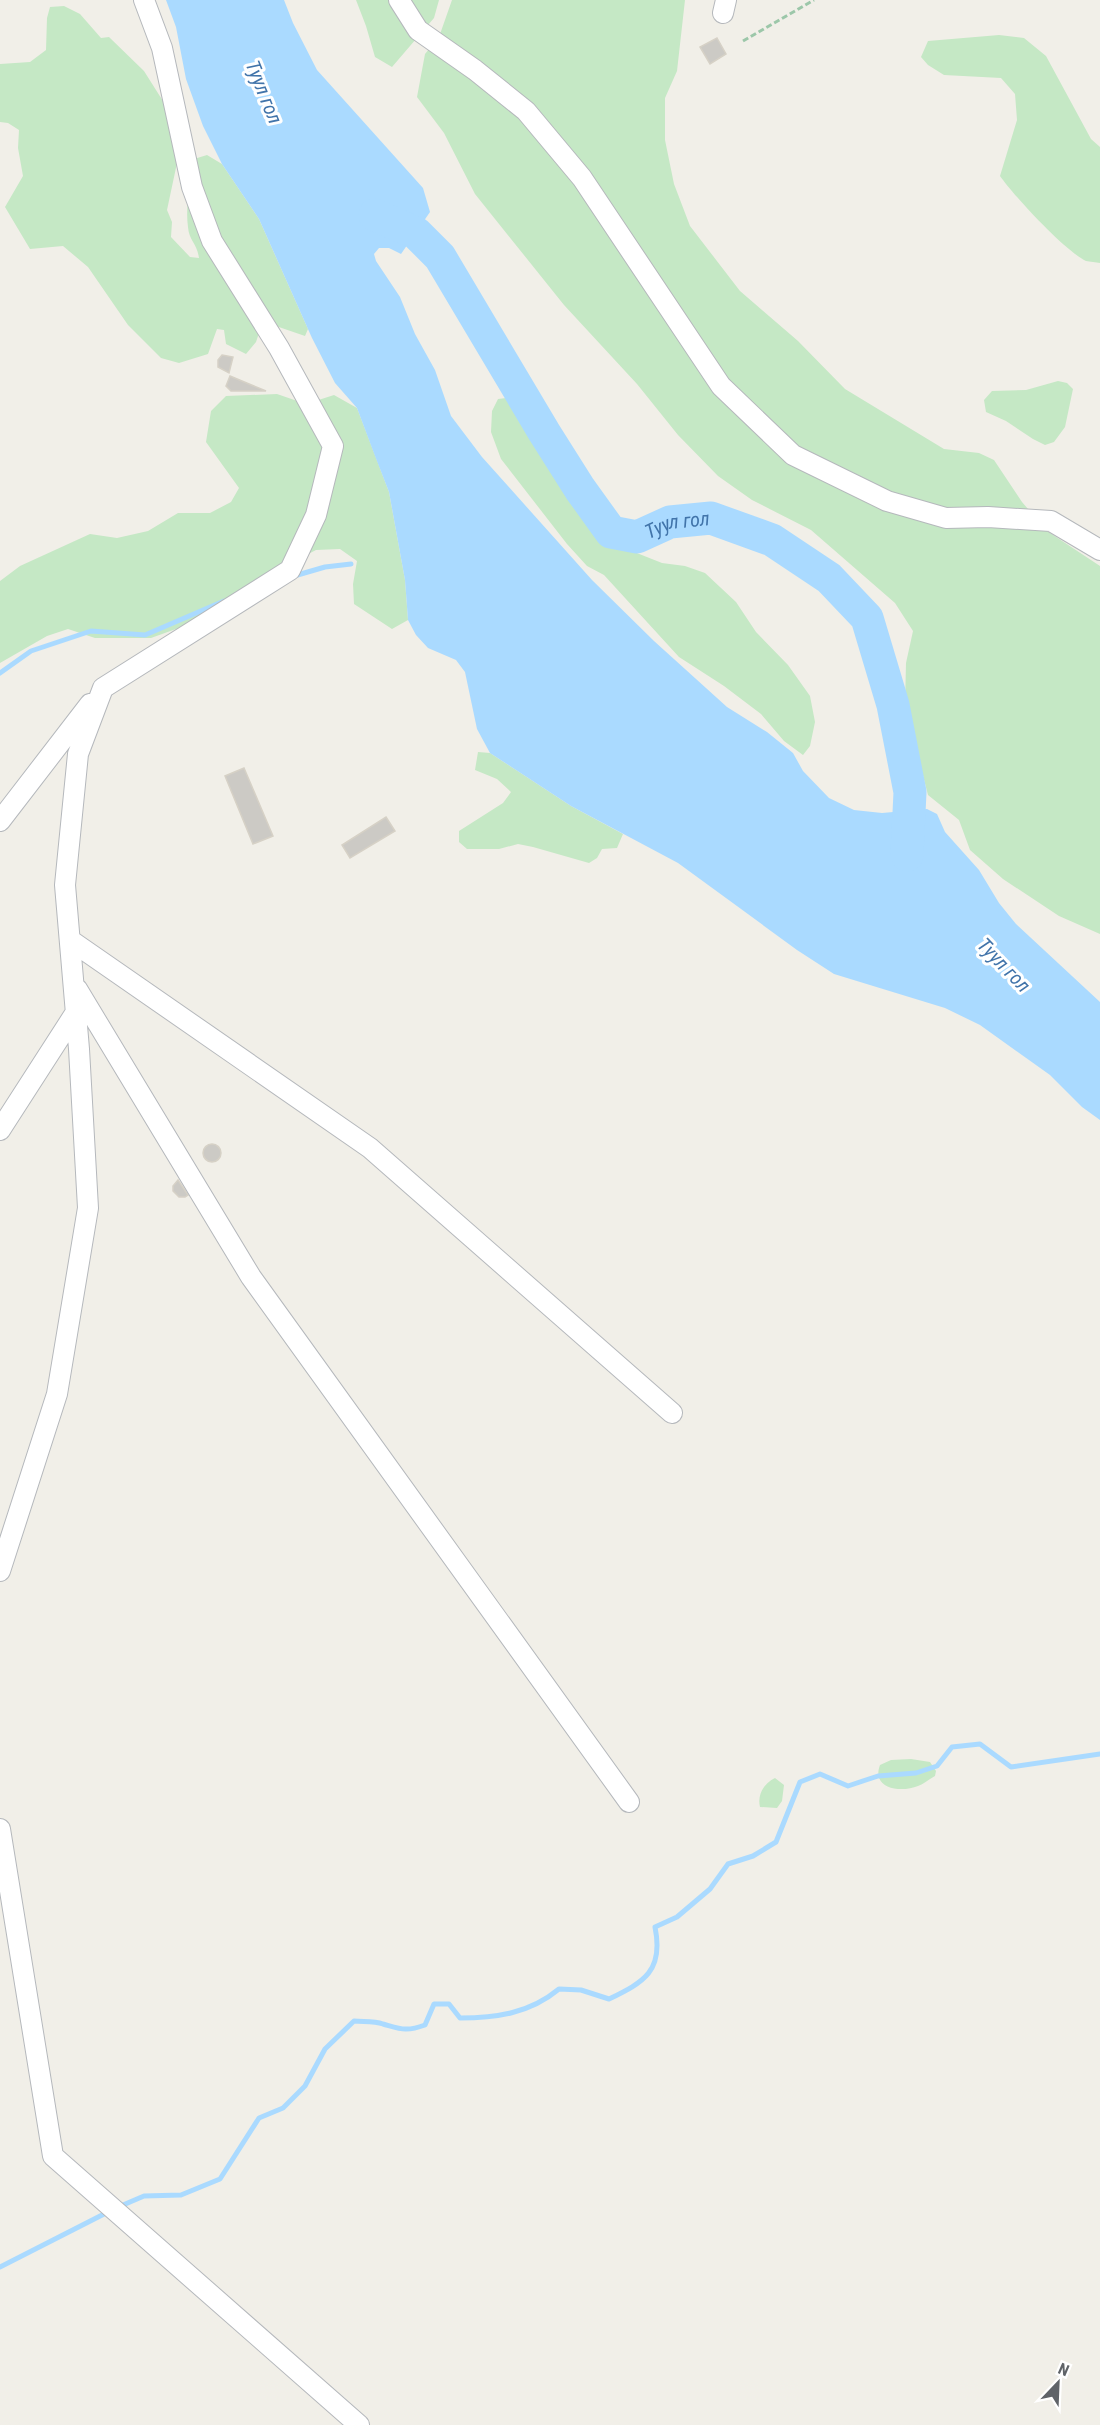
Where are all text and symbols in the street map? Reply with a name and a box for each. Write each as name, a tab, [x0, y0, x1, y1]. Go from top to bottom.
water label: Туул гол	[240, 57, 288, 127]
water label: Туул гол	[641, 506, 711, 544]
water label: Туул гол	[972, 933, 1036, 997]
north arrow	[1028, 2353, 1088, 2413]
text: N	[1055, 2359, 1072, 2380]

